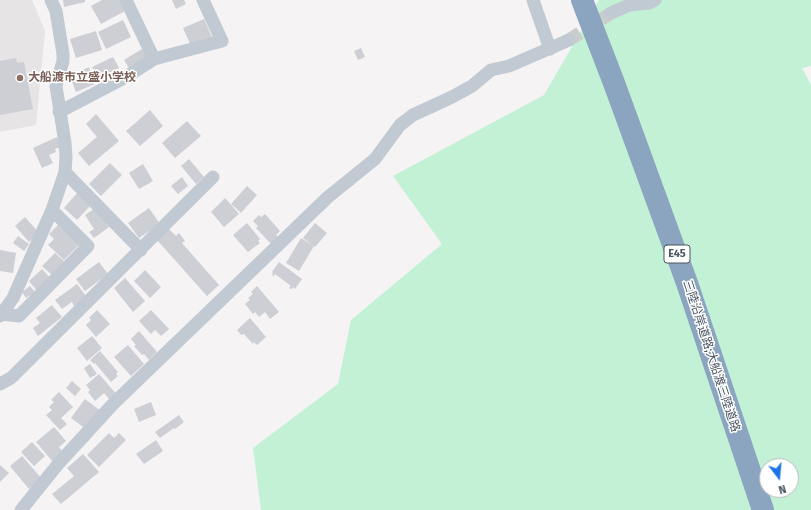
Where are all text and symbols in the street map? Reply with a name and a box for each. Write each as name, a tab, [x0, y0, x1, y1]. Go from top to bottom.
place label: 大船渡市立盛小学校	[28, 71, 136, 85]
marker: 大船渡市立盛小学校	[15, 73, 25, 83]
road number: E45	[664, 245, 690, 263]
street label: 三陸沿岸道路;大船渡三陸道路	[680, 278, 742, 434]
north arrow	[759, 458, 799, 498]
text: N	[777, 482, 787, 496]

